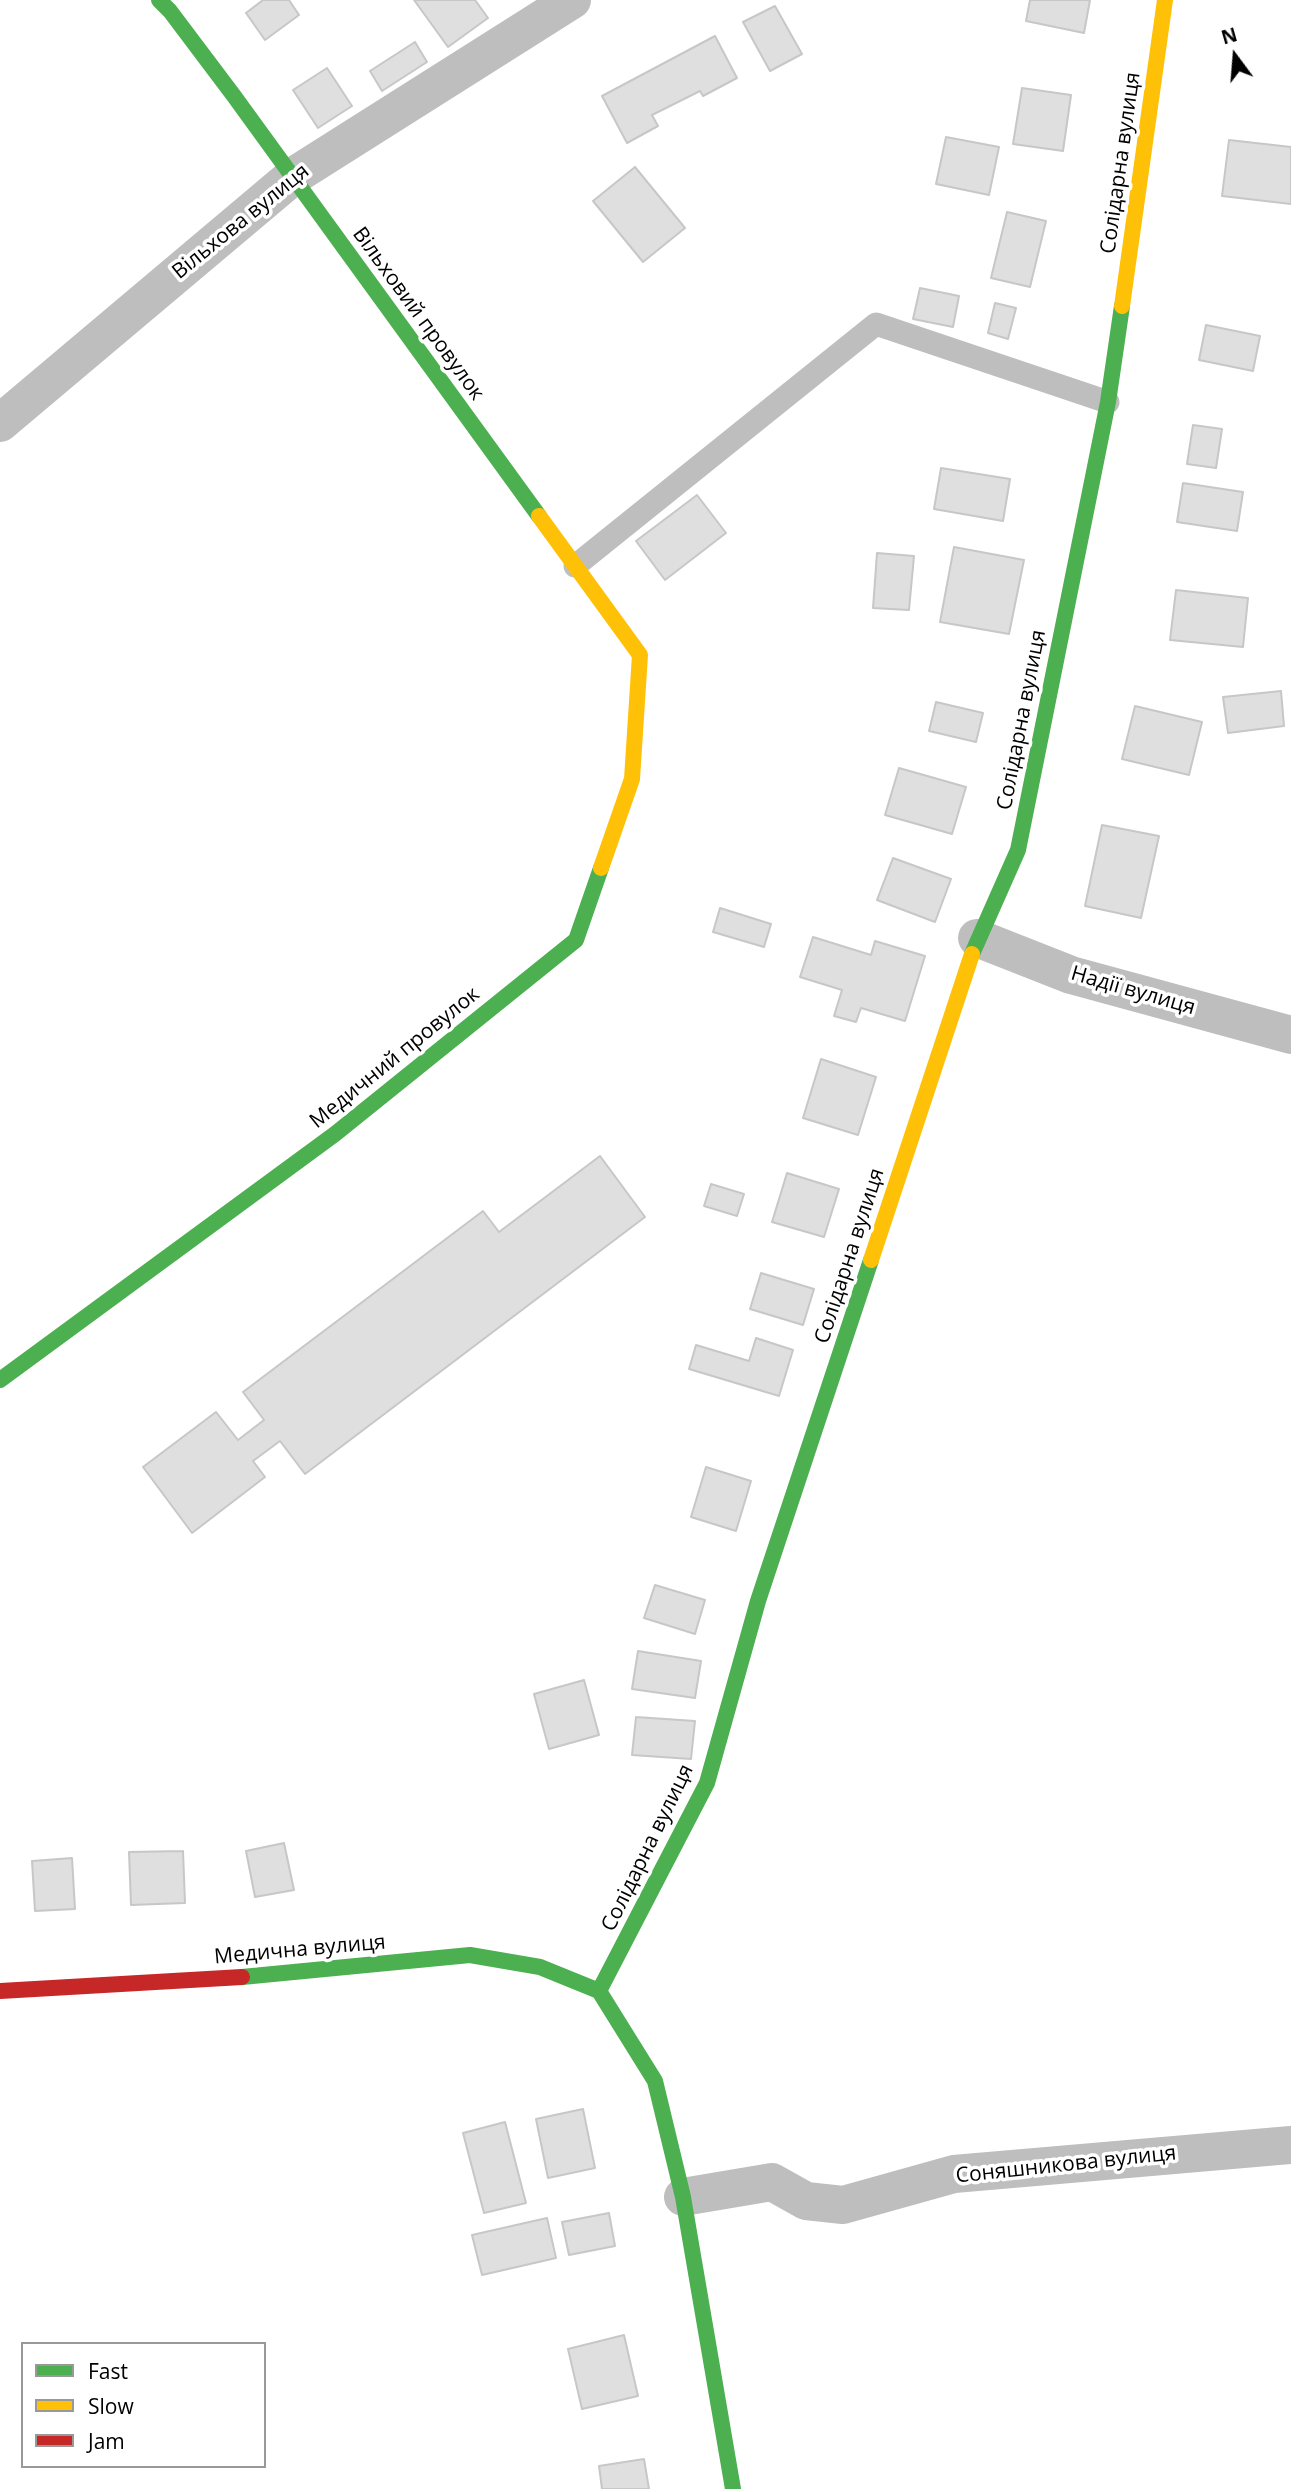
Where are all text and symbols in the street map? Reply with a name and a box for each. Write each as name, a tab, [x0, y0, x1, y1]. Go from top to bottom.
north arrow	[1200, 21, 1270, 91]
text: N	[1218, 21, 1240, 50]
street label: Солідарна вулиця	[1096, 71, 1146, 255]
street label: Вільхова вулиця	[167, 159, 315, 285]
street label: Вільховий провулок	[347, 223, 489, 405]
street label: Солідарна вулиця	[992, 628, 1052, 812]
street label: Надії вулиця	[1068, 961, 1198, 1021]
street label: Медичний провулок	[305, 982, 485, 1134]
street label: Солідарна вулиця	[810, 1165, 890, 1347]
street label: Солідарна вулиця	[597, 1760, 699, 1936]
street label: Медична вулиця	[213, 1930, 387, 1970]
street label: Соняшникова вулиця	[955, 2141, 1177, 2189]
legend	[21, 2342, 266, 2468]
text: Fast	[88, 2357, 128, 2385]
text: Slow	[88, 2392, 134, 2420]
text: Jam	[88, 2427, 125, 2455]

